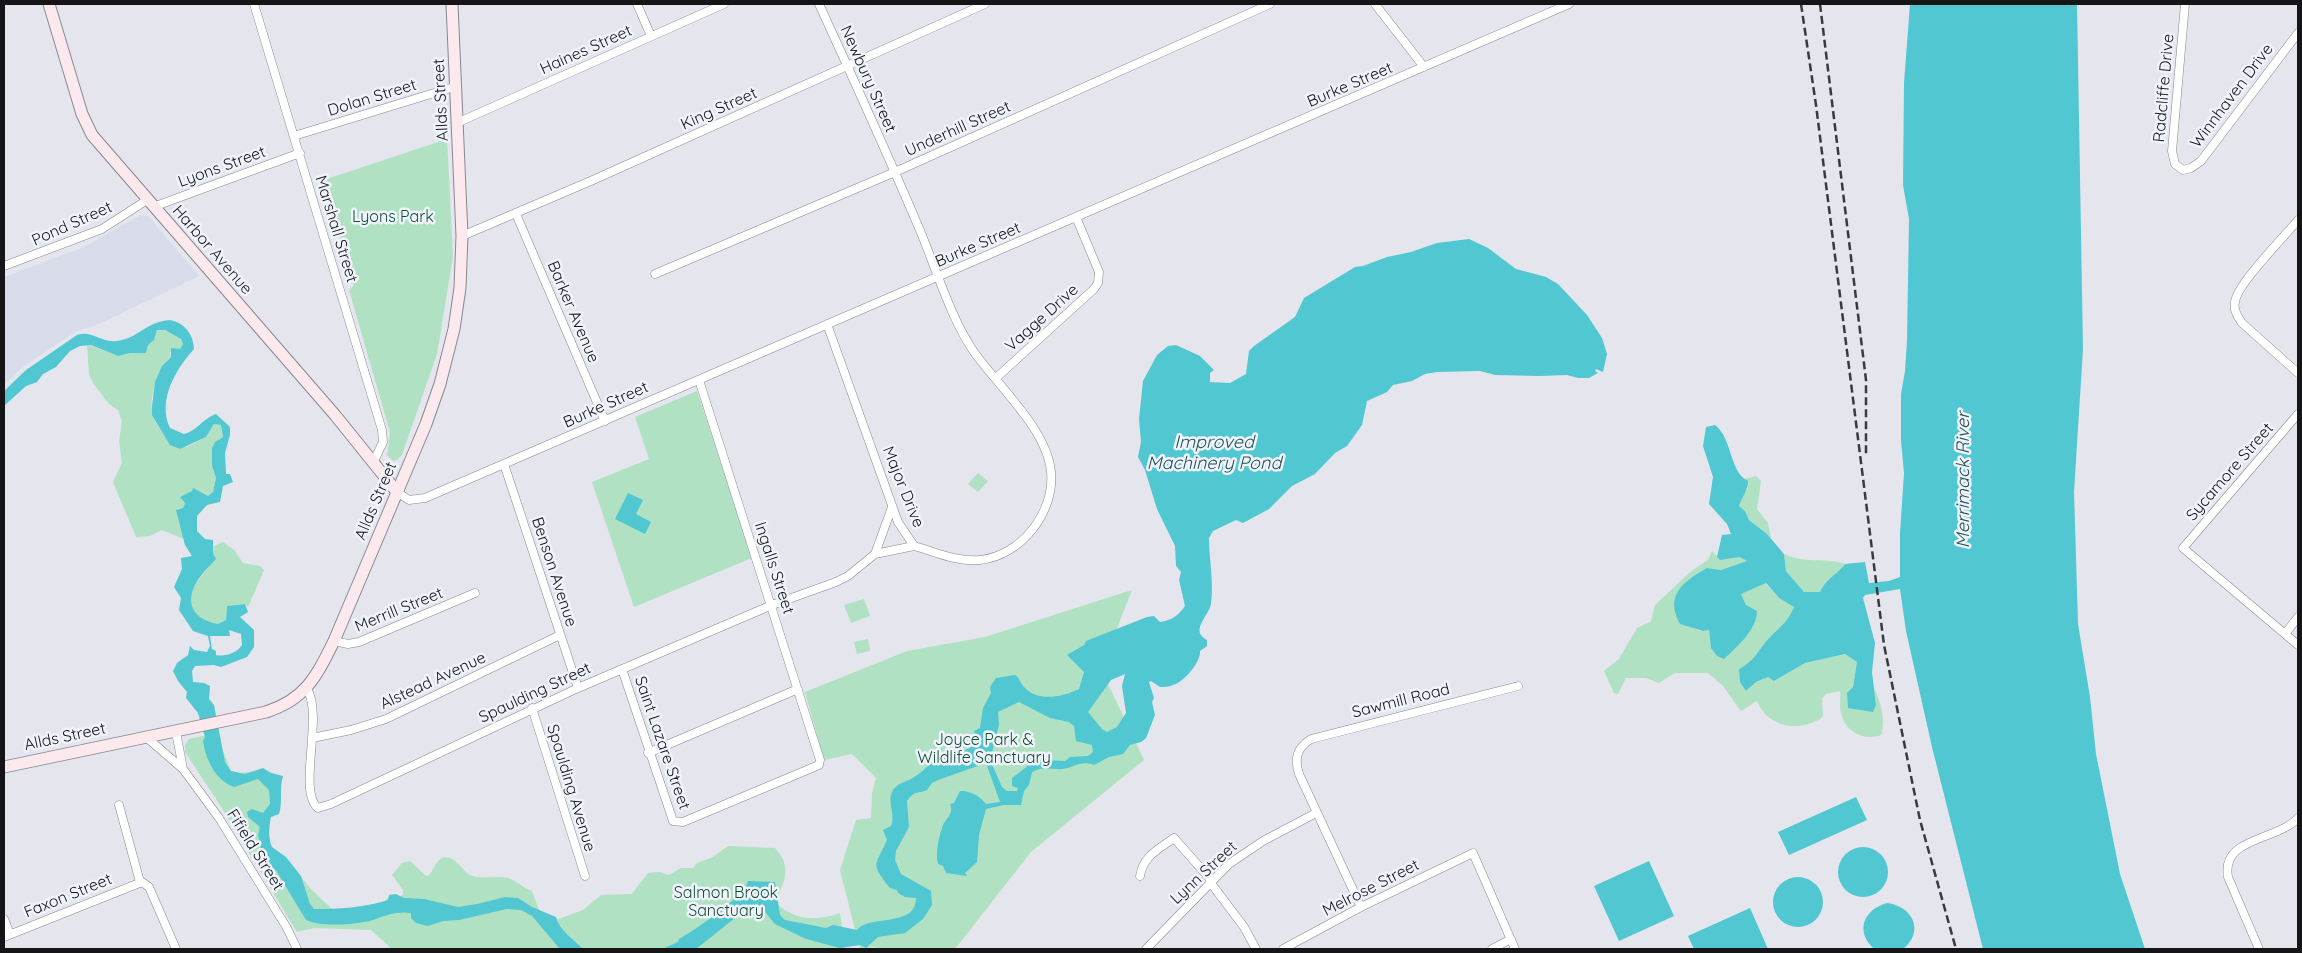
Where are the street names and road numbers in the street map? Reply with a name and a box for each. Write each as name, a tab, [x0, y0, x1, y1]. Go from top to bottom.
street label: Haines Street	[537, 21, 635, 79]
street label: Newbury Street	[836, 23, 900, 135]
street label: Radcliffe Drive	[2150, 33, 2178, 143]
street label: Winnhaven Drive	[2187, 40, 2277, 152]
street label: Allds Street	[429, 58, 453, 142]
street label: Burke Street	[1304, 58, 1396, 112]
street label: Dolan Street	[325, 75, 419, 121]
street label: King Street	[678, 84, 760, 134]
street label: Underhill Street	[902, 97, 1014, 161]
street label: Lyons Street	[176, 142, 268, 192]
street label: Marshall Street	[311, 173, 361, 285]
street label: Pond Street	[29, 198, 115, 250]
street label: Harbor Avenue	[168, 201, 256, 299]
street label: Burke Street	[932, 218, 1024, 272]
street label: Barker Avenue	[543, 258, 603, 366]
street label: Vagge Drive	[1002, 280, 1082, 356]
street label: Burke Street	[561, 378, 651, 432]
street label: Sycamore Street	[2182, 419, 2278, 525]
street label: Major Drive	[878, 444, 928, 530]
street label: Allds Street	[351, 459, 401, 543]
street label: Benson Avenue	[527, 515, 581, 629]
street label: Ingalls Street	[750, 519, 798, 617]
street label: Merrill Street	[352, 584, 446, 636]
street label: Alstead Avenue	[377, 648, 489, 714]
street label: Spaulding Street	[476, 659, 594, 727]
street label: Saint Lazare Street	[630, 674, 694, 812]
street label: Sawmill Road	[1350, 680, 1452, 722]
street label: Allds Street	[22, 719, 108, 755]
street label: Spaulding Avenue	[542, 722, 600, 854]
street label: Fifield Street	[222, 806, 288, 894]
street label: Lynn Street	[1167, 837, 1241, 909]
street label: Melrose Street	[1319, 855, 1423, 921]
street label: Faxon Street	[21, 870, 115, 922]

